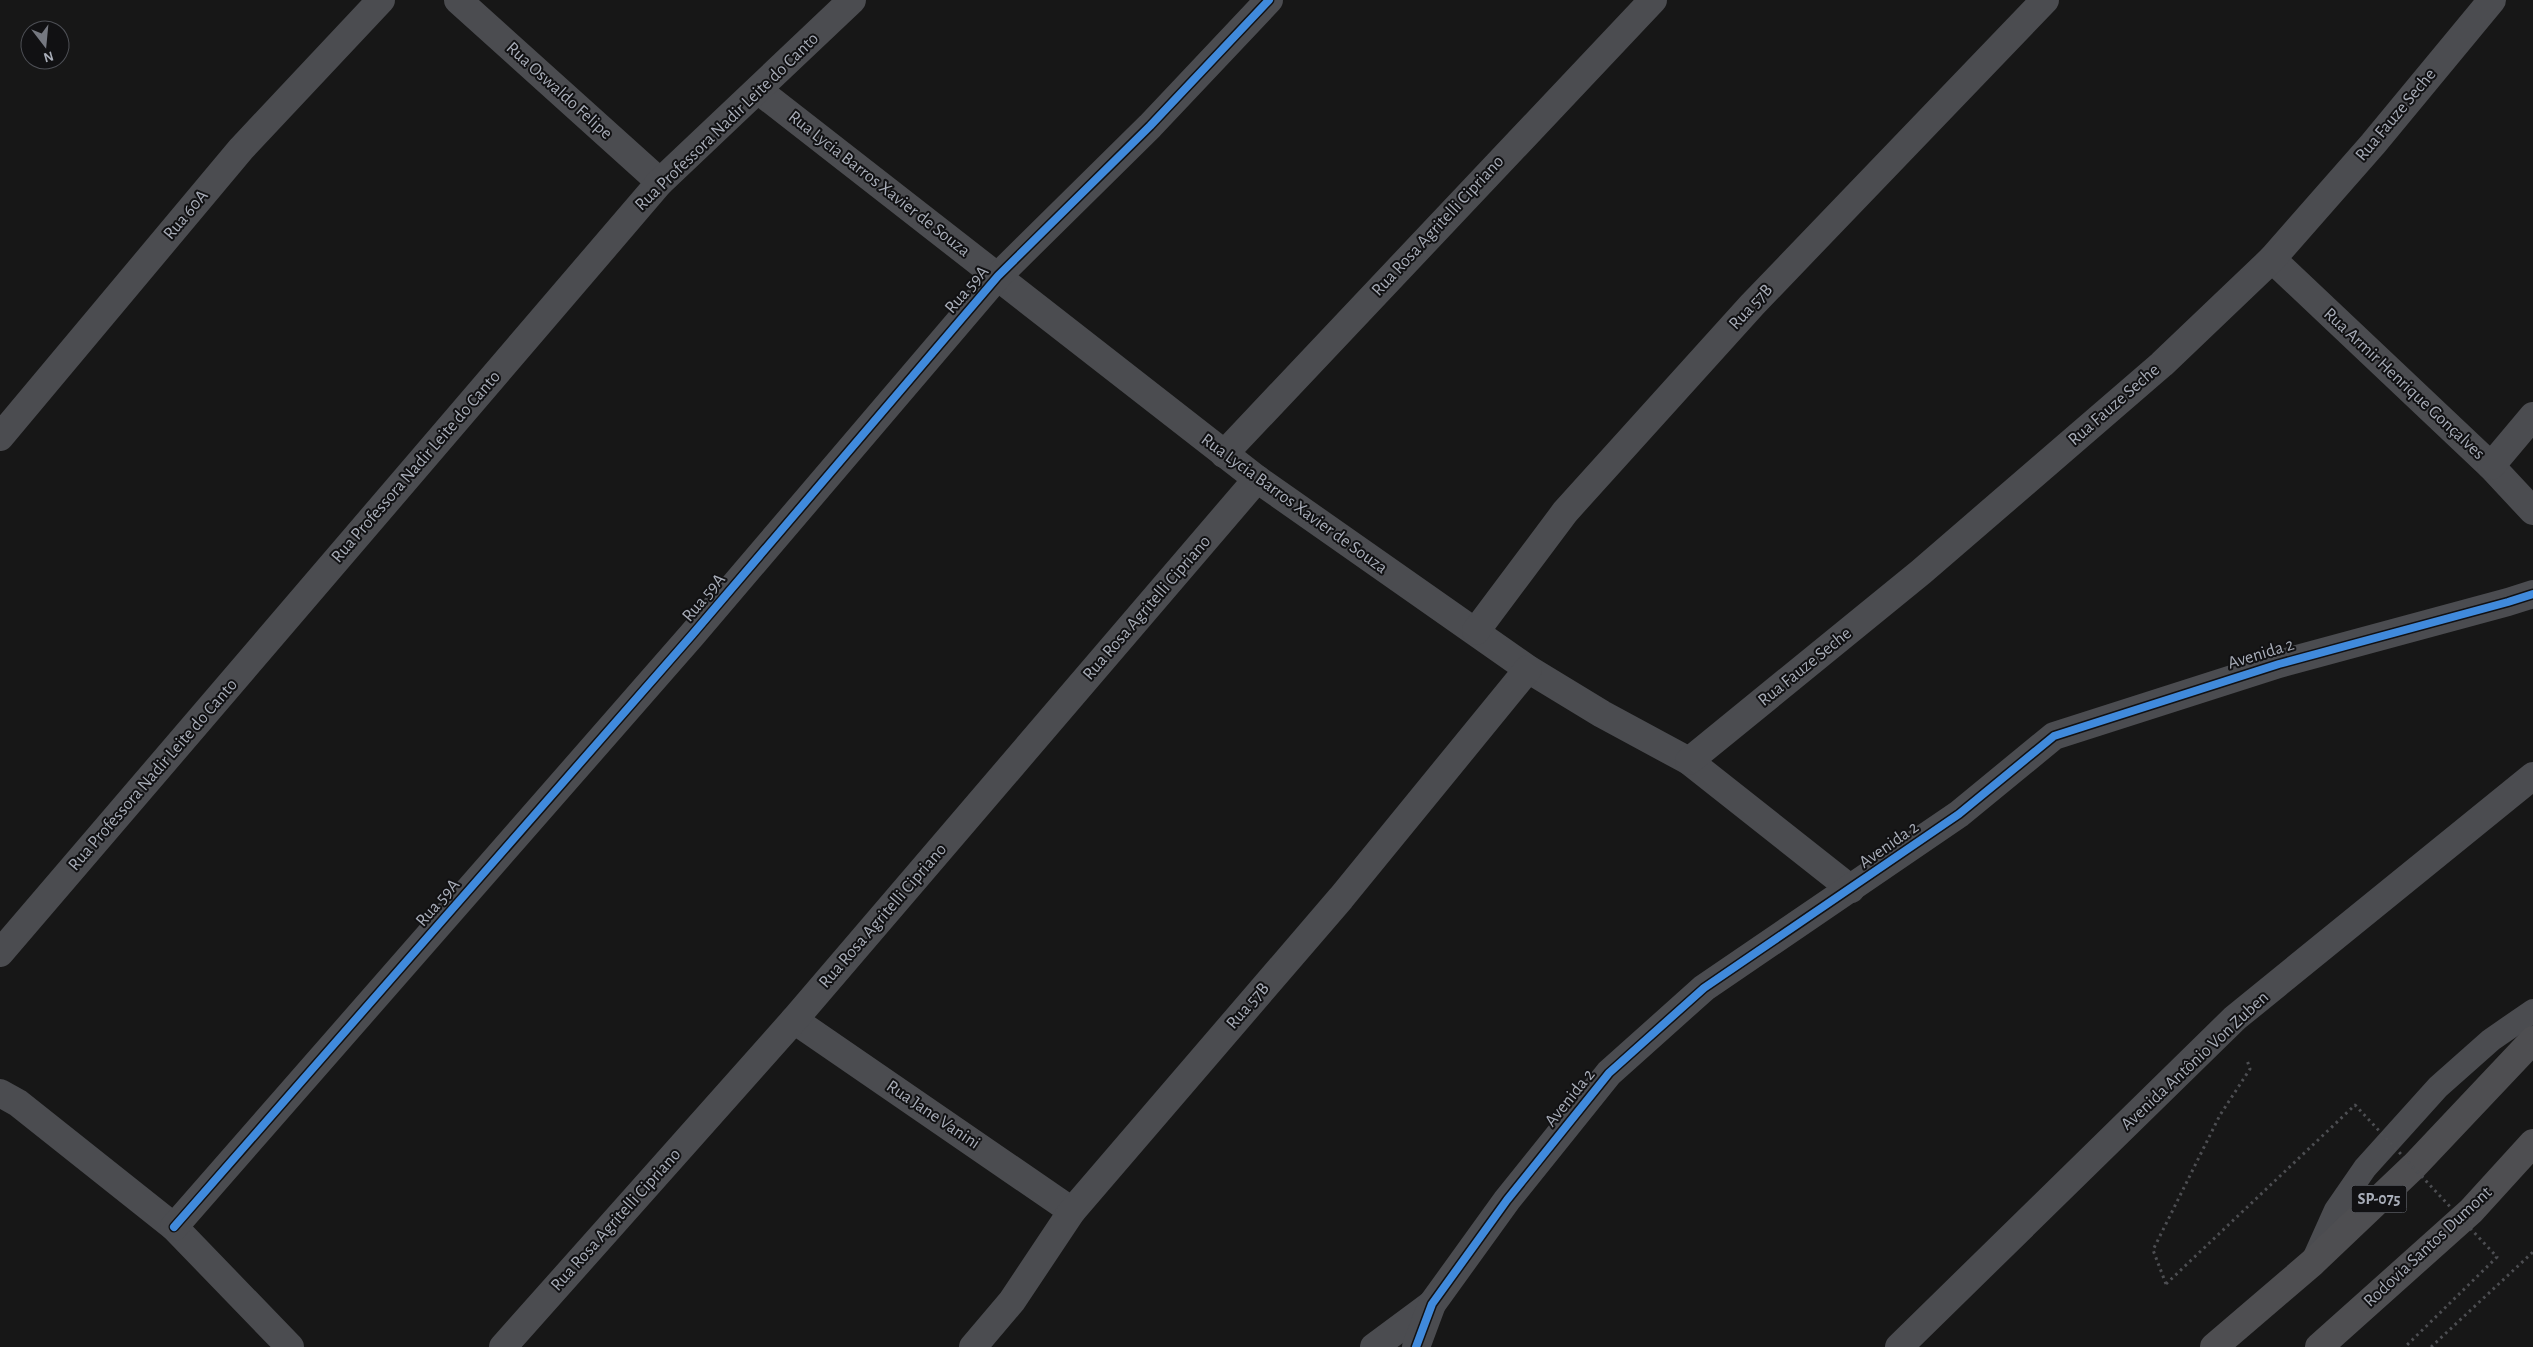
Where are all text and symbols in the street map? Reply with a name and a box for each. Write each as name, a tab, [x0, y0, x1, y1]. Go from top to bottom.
north arrow	[20, 20, 70, 70]
street label: Rua Professora Nadir Leite do Canto	[632, 29, 822, 214]
street label: Rua Oswaldo Felipe	[503, 39, 615, 143]
text: N	[42, 48, 55, 65]
street label: Rua Fauze Seche	[2352, 65, 2440, 165]
street label: Rua Lycia Barros Xavier de Souza	[785, 108, 973, 260]
street label: Rua Rosa Agritelli Cipriano	[1368, 152, 1508, 300]
street label: Rua 60A	[160, 186, 212, 243]
street label: Rua 59A	[942, 262, 993, 317]
street label: Rua 57B	[1726, 281, 1776, 333]
street label: Rua Armir Henrique Gonçalves	[2320, 305, 2488, 463]
street label: Rua Fauze Seche	[2065, 361, 2163, 449]
street label: Rua Professora Nadir Leite do Canto	[328, 368, 504, 566]
street label: Rua Lycia Barros Xavier de Souza	[1198, 431, 1390, 577]
street label: Rua Rosa Agritelli Cipriano	[1080, 532, 1214, 684]
street label: Rua 59A	[679, 570, 729, 625]
street label: Rua Fauze Seche	[1755, 624, 1855, 710]
street label: Avenida 2	[2226, 635, 2296, 673]
street label: Rua Professora Nadir Leite do Canto	[65, 676, 241, 874]
street label: Avenida 2	[1856, 818, 1922, 872]
street label: Rua Rosa Agritelli Cipriano	[816, 840, 950, 992]
street label: Rua 59A	[413, 875, 464, 930]
street label: Rua 57B	[1223, 979, 1273, 1033]
street label: Avenida Antônio Von Zuben	[2118, 988, 2272, 1134]
street label: Avenida 2	[1542, 1066, 1598, 1130]
street label: Rua Jane Vanini	[883, 1077, 983, 1153]
street label: Rua Rosa Agritelli Cipriano	[548, 1145, 685, 1295]
street label: Rodovia Santos Dumont	[2361, 1183, 2496, 1311]
road number: SP-075	[2352, 1186, 2406, 1212]

